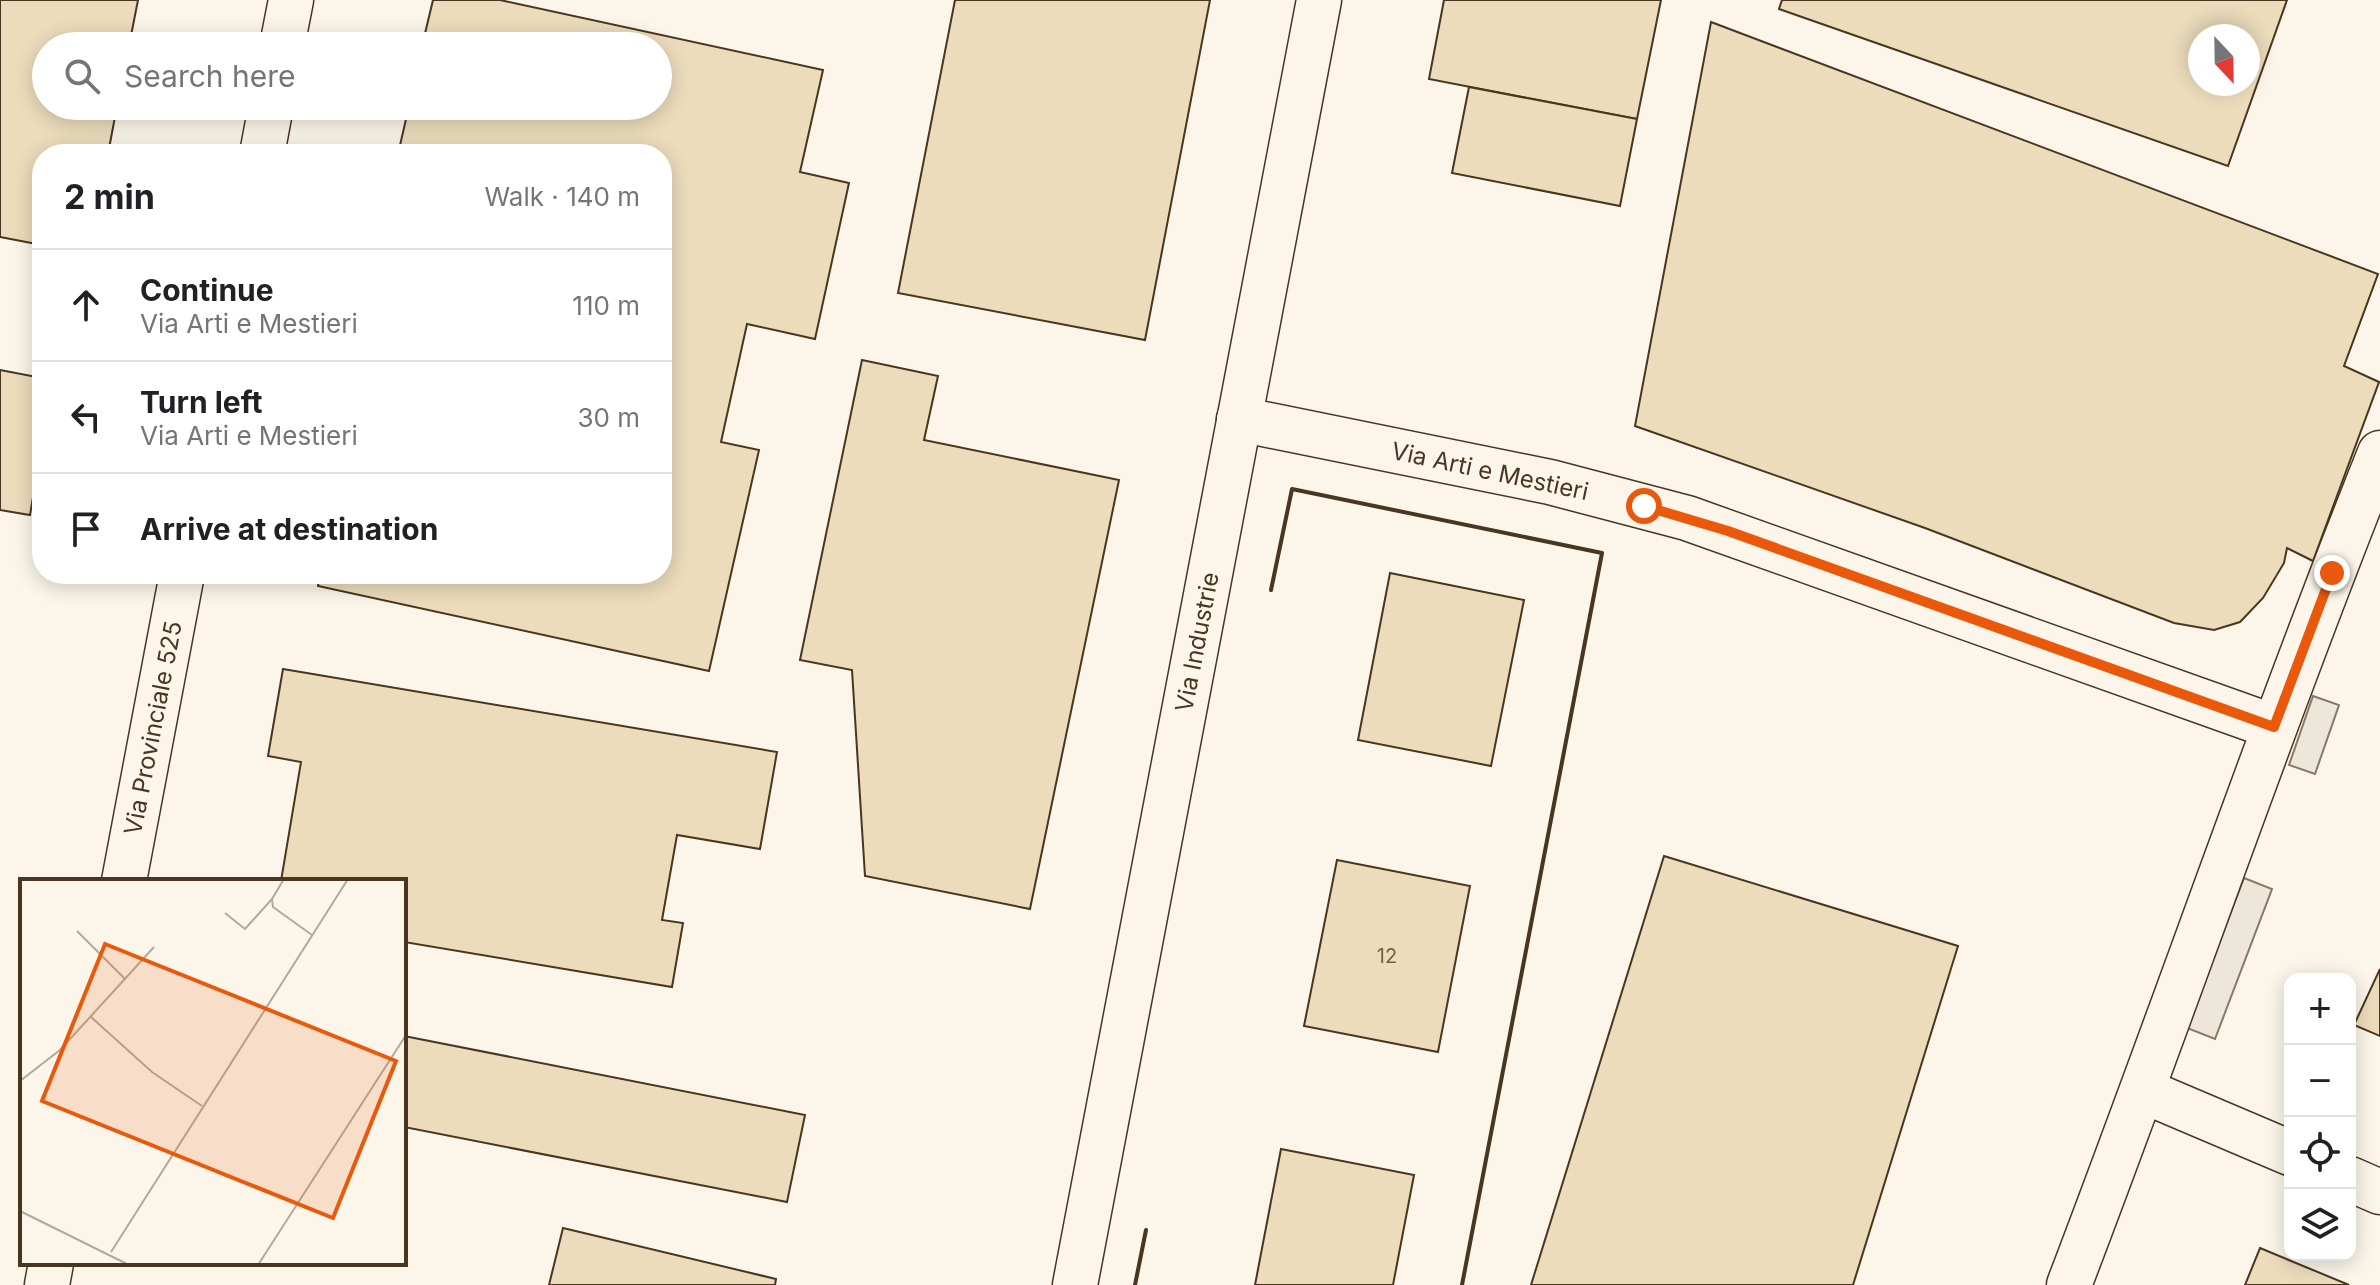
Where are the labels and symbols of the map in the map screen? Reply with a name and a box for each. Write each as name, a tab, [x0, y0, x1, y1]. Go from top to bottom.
north arrow	[2188, 24, 2260, 96]
street label: Via Arti e Mestieri	[1389, 436, 1591, 506]
route start	[1626, 488, 1662, 524]
route end	[2314, 555, 2350, 591]
street label: Via Industrie	[1169, 570, 1225, 714]
street label: Via Provinciale 525	[118, 619, 188, 837]
inset map	[20, 879, 406, 1265]
house number: 12	[1377, 944, 1397, 968]

